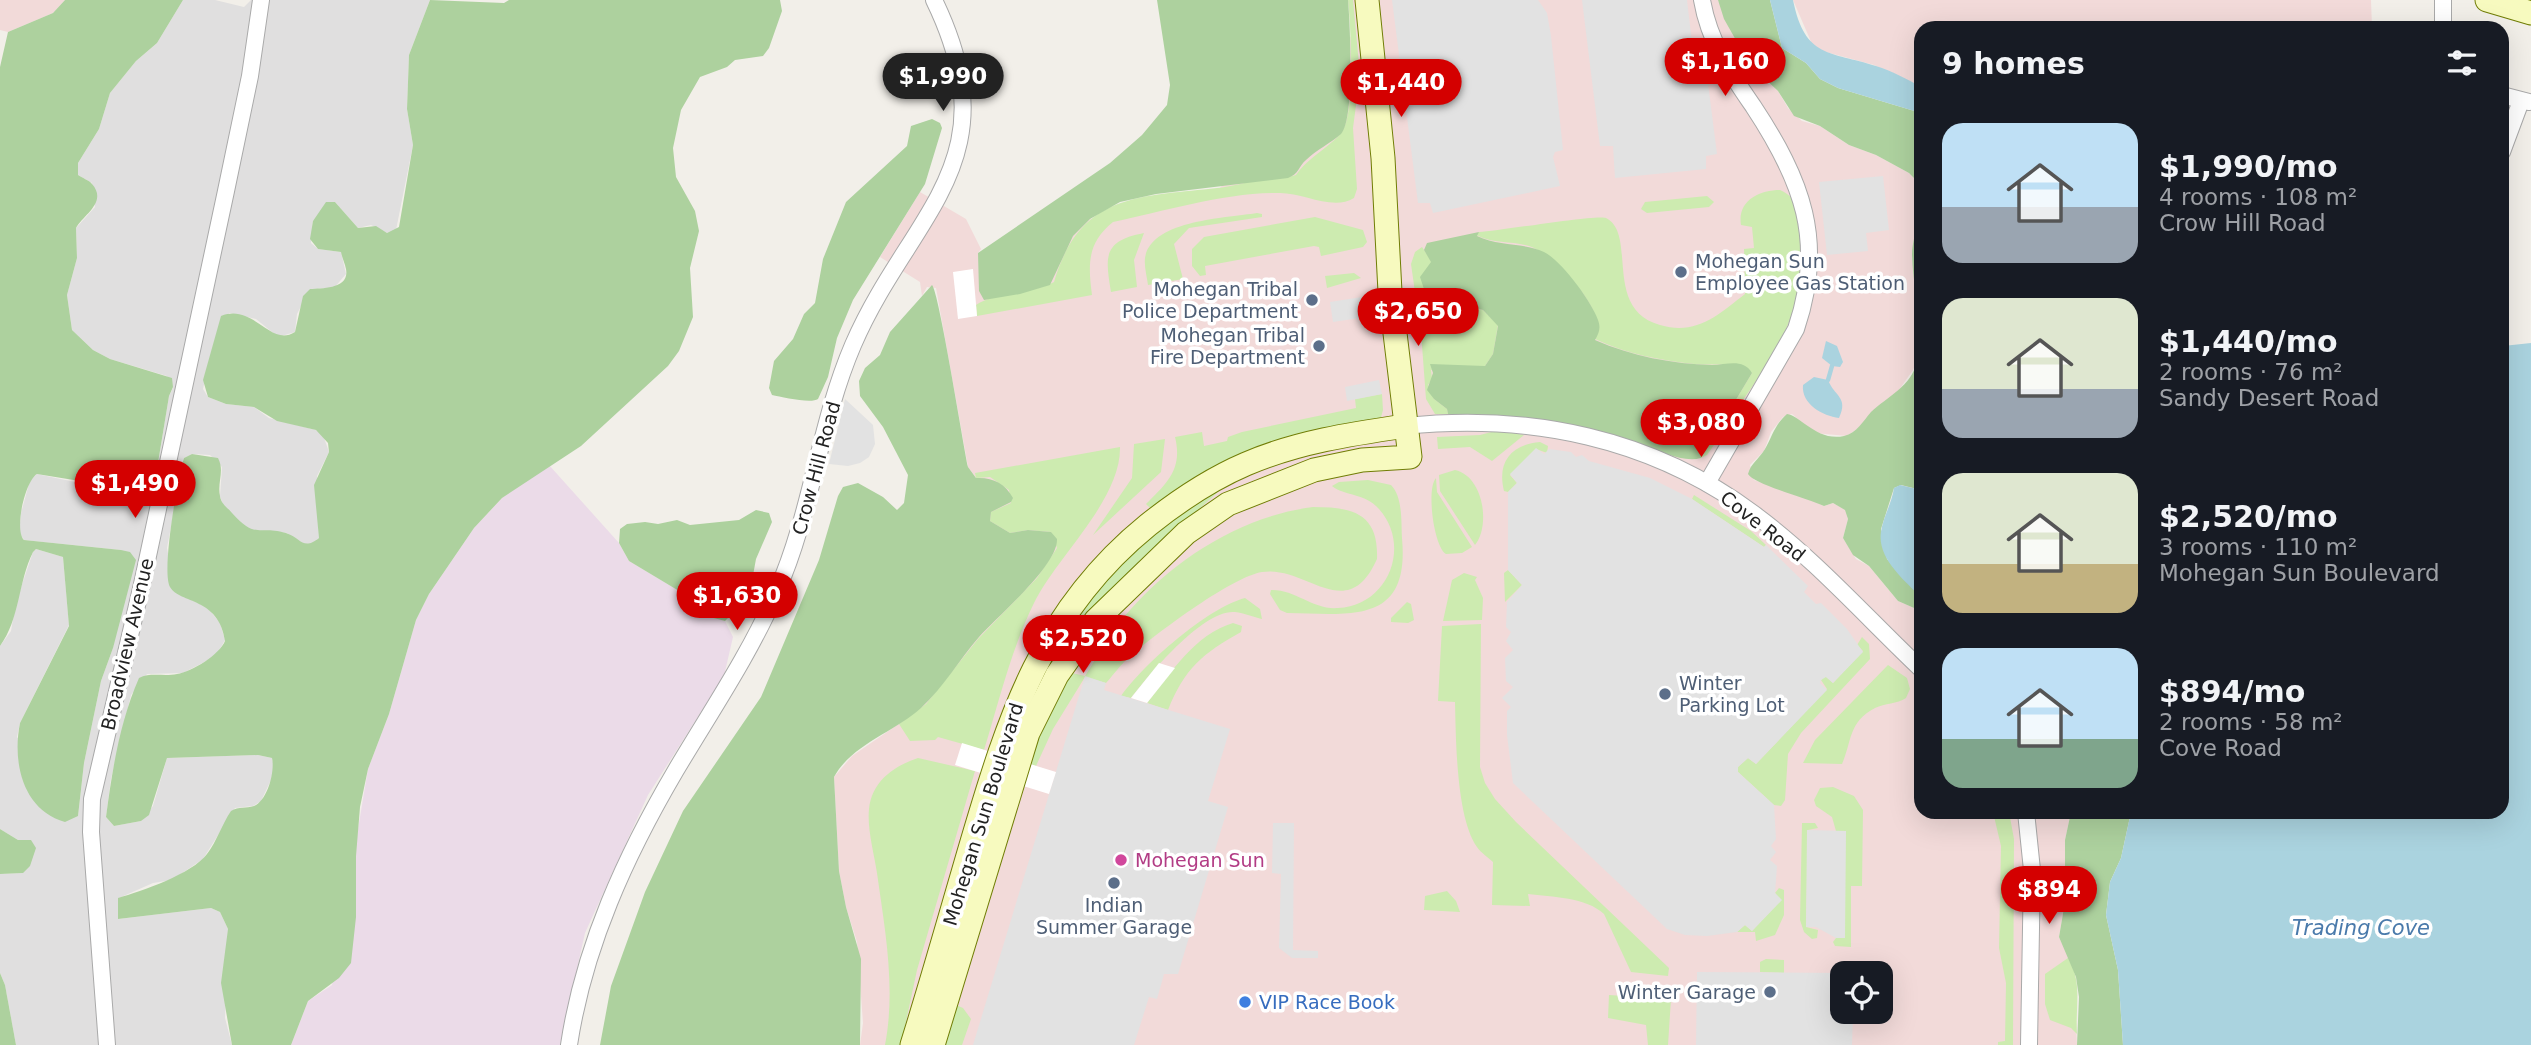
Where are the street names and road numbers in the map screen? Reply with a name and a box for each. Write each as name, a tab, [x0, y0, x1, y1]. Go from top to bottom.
street label: Crow Hill Road	[788, 399, 844, 537]
street label: Cove Road	[1716, 486, 1810, 566]
street label: Broadview Avenue	[96, 556, 158, 732]
street label: Mohegan Sun Boulevard	[939, 700, 1027, 928]

